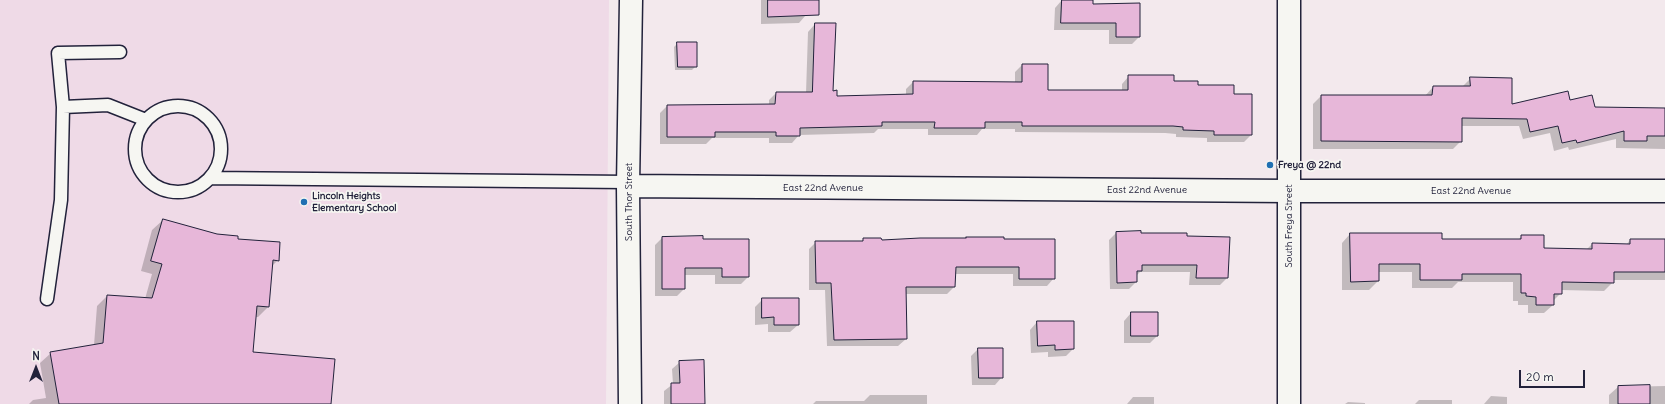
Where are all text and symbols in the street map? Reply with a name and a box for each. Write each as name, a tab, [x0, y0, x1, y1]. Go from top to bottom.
place label: Freya @ 22nd	[1278, 159, 1341, 171]
marker: Freya @ 22nd	[1265, 160, 1275, 170]
street label: South Thor Street	[623, 163, 635, 241]
street label: East 22nd Avenue	[783, 182, 863, 194]
street label: East 22nd Avenue	[1107, 184, 1187, 196]
street label: South Freya Street	[1283, 184, 1295, 268]
street label: East 22nd Avenue	[1431, 185, 1511, 197]
place label: Lincoln Heights Elementary School	[312, 190, 396, 214]
marker: Lincoln Heights Elementary School	[299, 197, 309, 207]
north arrow	[16, 348, 56, 388]
text: N	[32, 349, 40, 363]
scale bar	[1521, 362, 1587, 388]
text: 20 m	[1526, 369, 1554, 384]

